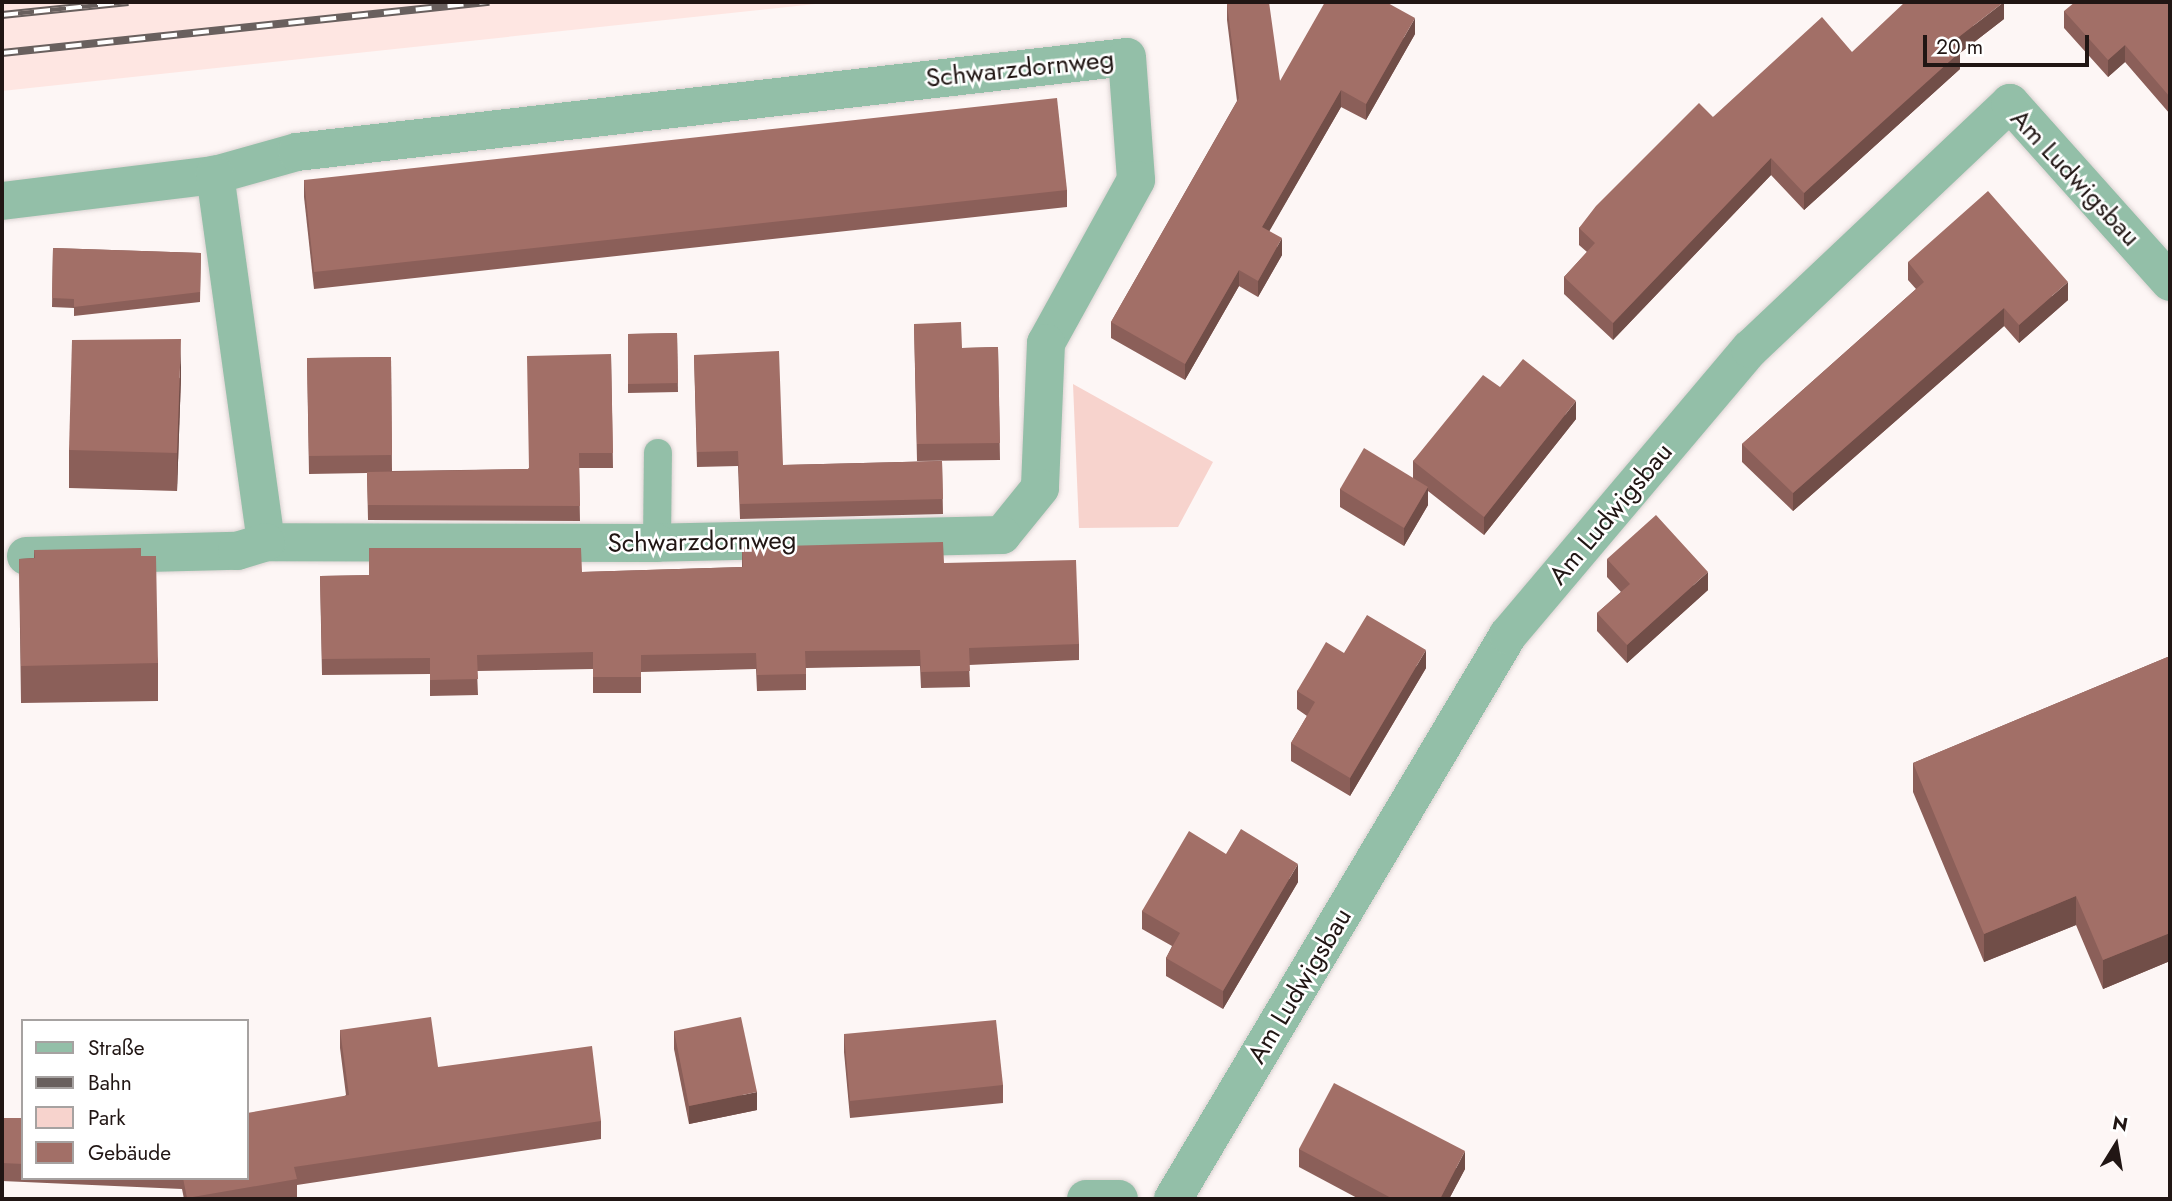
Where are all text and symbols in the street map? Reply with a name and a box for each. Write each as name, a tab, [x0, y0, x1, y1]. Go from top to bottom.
scale bar	[1927, 21, 2093, 65]
text: 20 m	[1936, 32, 1983, 62]
street label: Schwarzdornweg	[924, 44, 1116, 94]
street label: Am Ludwigsbau	[2004, 103, 2146, 253]
street label: Am Ludwigsbau	[1543, 437, 1679, 591]
street label: Schwarzdornweg	[607, 525, 797, 559]
street label: Am Ludwigsbau	[1241, 903, 1359, 1069]
legend	[21, 1019, 248, 1180]
text: Straße	[88, 1033, 145, 1063]
text: Bahn	[88, 1068, 132, 1098]
text: Park	[88, 1103, 125, 1133]
text: N	[2110, 1109, 2130, 1139]
north arrow	[2081, 1110, 2151, 1180]
text: Gebäude	[88, 1138, 171, 1168]

